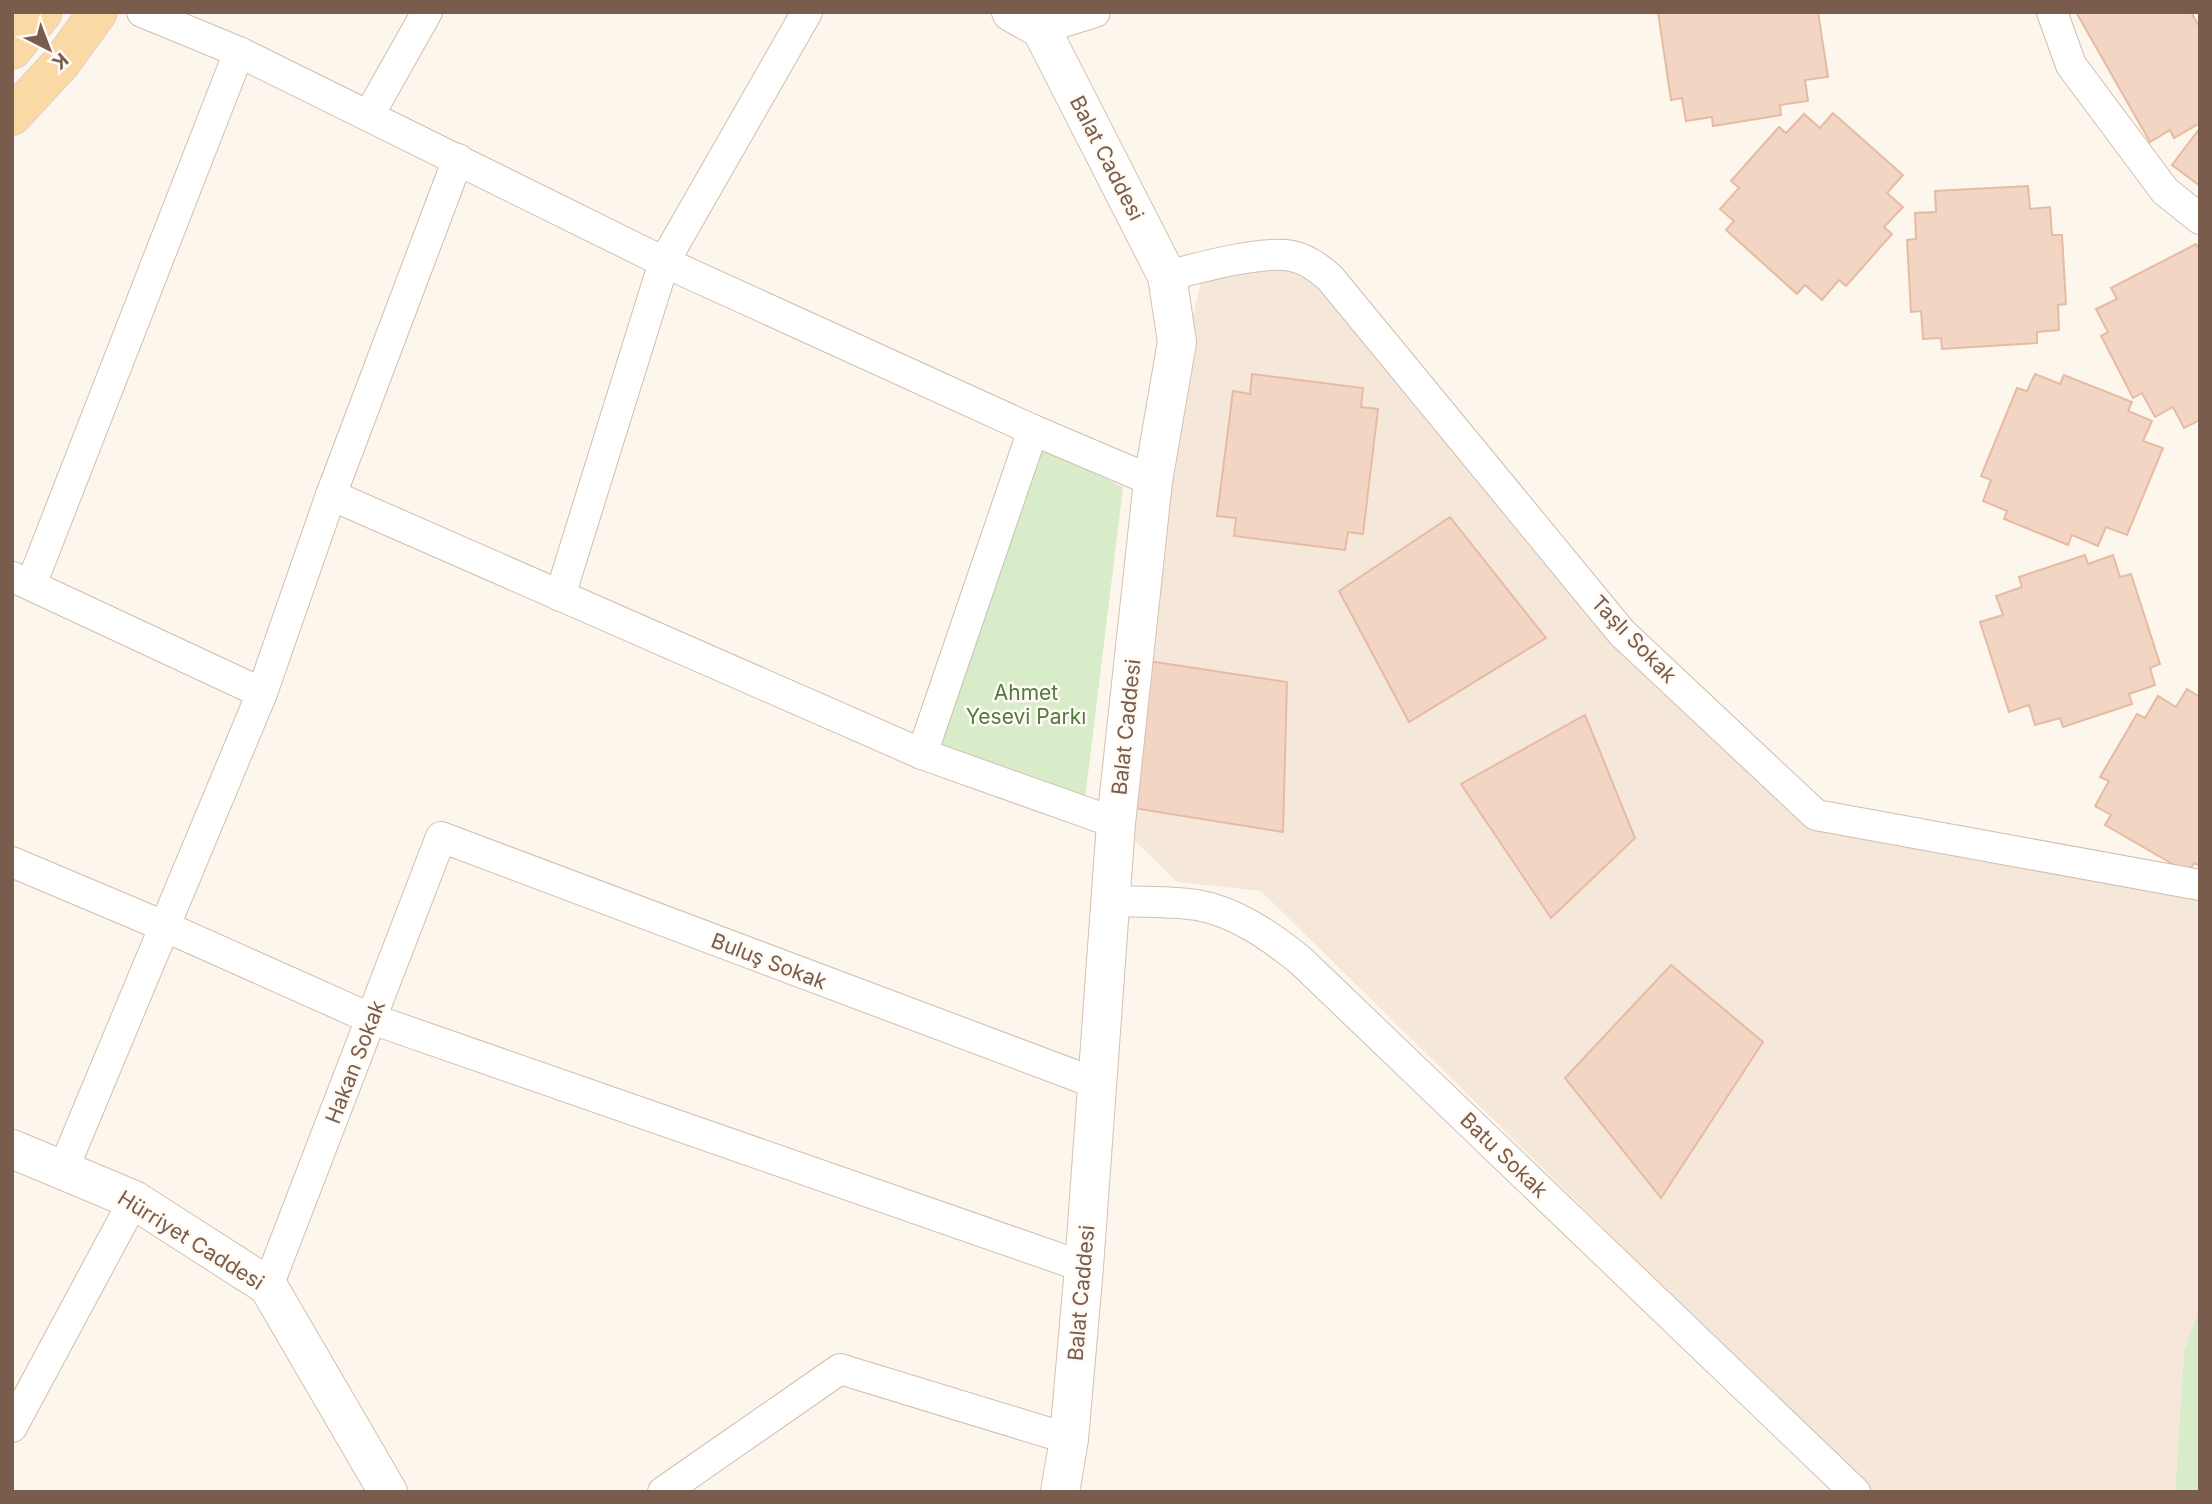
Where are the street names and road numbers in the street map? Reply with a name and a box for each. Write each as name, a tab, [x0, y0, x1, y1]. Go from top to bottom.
street label: Balat Caddesi	[1065, 92, 1149, 224]
street label: Taşlı Sokak	[1586, 590, 1682, 688]
street label: Balat Caddesi	[1106, 658, 1146, 796]
street label: Buluş Sokak	[708, 928, 831, 995]
street label: Hakan Sokak	[320, 996, 390, 1127]
street label: Batu Sokak	[1455, 1107, 1553, 1203]
street label: Hürriyet Caddesi	[113, 1185, 269, 1295]
street label: Balat Caddesi	[1063, 1224, 1099, 1362]

